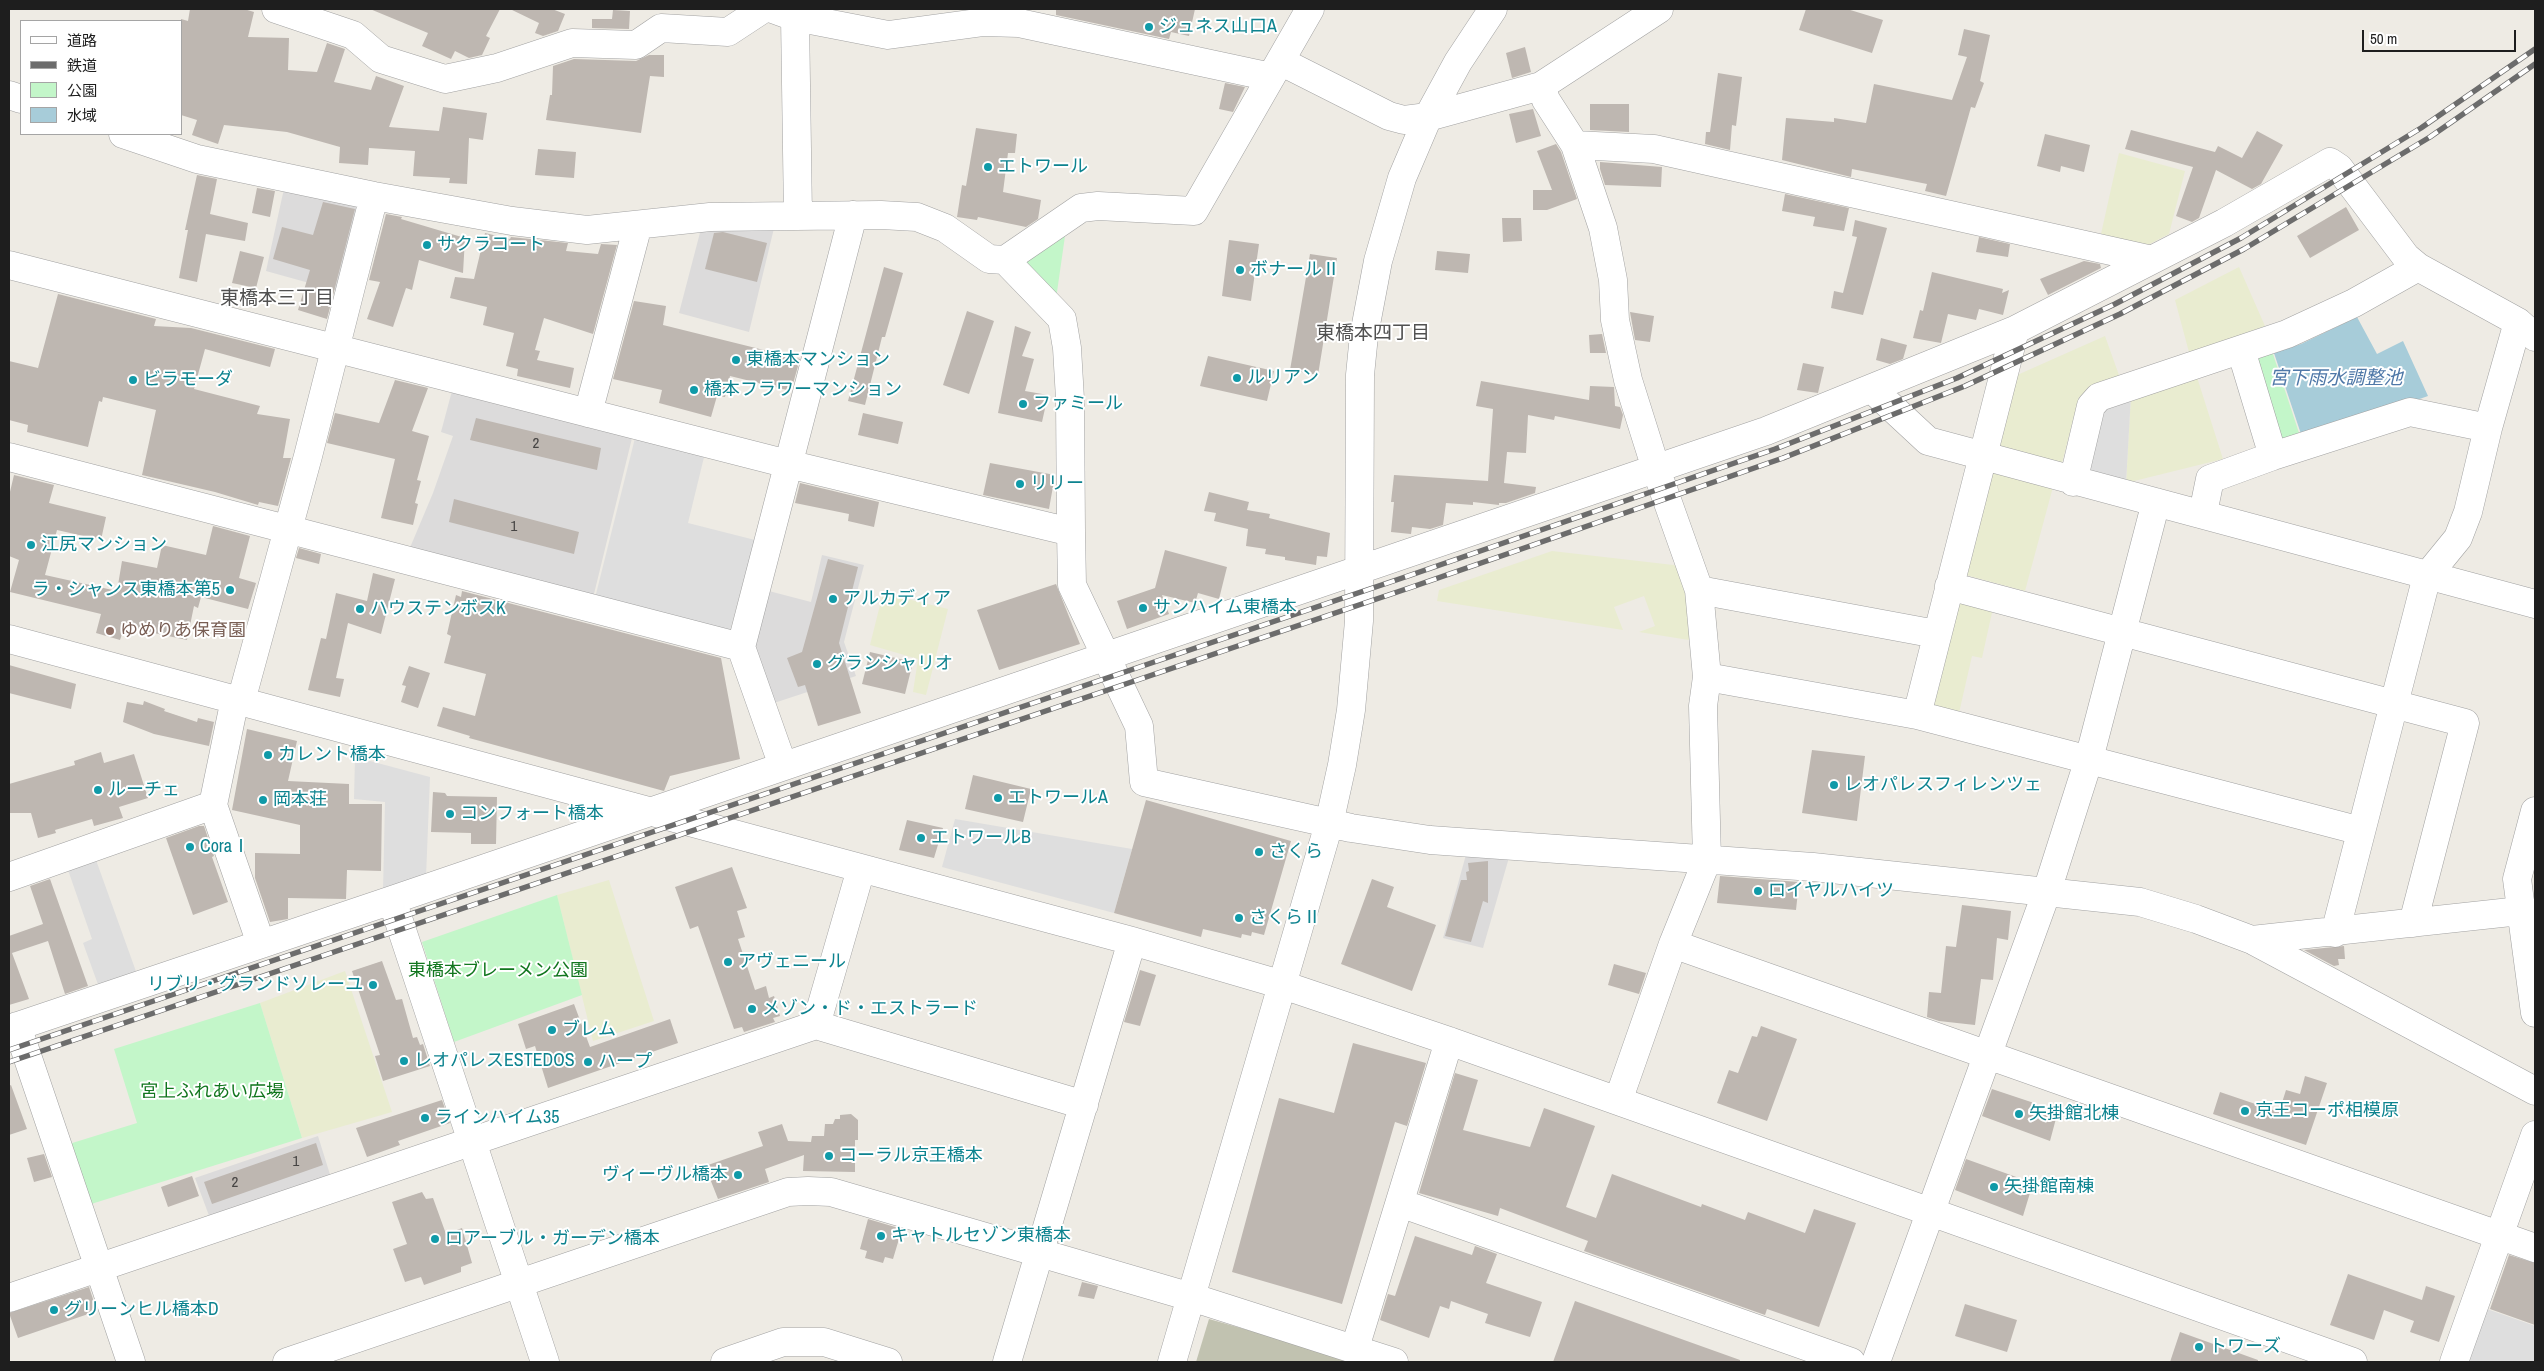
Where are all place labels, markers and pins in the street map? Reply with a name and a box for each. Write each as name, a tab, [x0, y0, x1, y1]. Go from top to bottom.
place label: ジュネス山口A	[1159, 16, 1277, 38]
marker: ジュネス山口A	[1143, 21, 1155, 33]
place label: エトワール	[998, 156, 1088, 178]
marker: エトワール	[982, 161, 994, 173]
place label: サクラコート	[437, 234, 545, 256]
marker: サクラコート	[421, 239, 433, 251]
place label: ボナールⅡ	[1250, 259, 1340, 281]
marker: ボナールⅡ	[1234, 264, 1246, 276]
place label: 東橋本マンション	[746, 349, 890, 371]
marker: 東橋本マンション	[730, 354, 742, 366]
place label: ルリアン	[1247, 367, 1319, 389]
place label: ビラモーダ	[143, 369, 233, 391]
marker: ルリアン	[1231, 372, 1243, 384]
marker: ビラモーダ	[127, 374, 139, 386]
place label: 橋本フラワーマンション	[704, 379, 902, 401]
marker: 橋本フラワーマンション	[688, 384, 700, 396]
place label: ファミール	[1033, 393, 1123, 415]
marker: ファミール	[1017, 398, 1029, 410]
place label: リリー	[1030, 473, 1084, 495]
marker: リリー	[1014, 478, 1026, 490]
place label: 江尻マンション	[41, 534, 167, 556]
marker: 江尻マンション	[25, 539, 37, 551]
place label: ラ・シャンス東橋本第5	[32, 579, 220, 601]
marker: ラ・シャンス東橋本第5	[224, 584, 236, 596]
place label: アルカディア	[843, 588, 951, 610]
marker: アルカディア	[827, 593, 839, 605]
place label: サンハイム東橋本	[1153, 597, 1297, 619]
place label: ハウステンボスK	[370, 598, 506, 620]
marker: サンハイム東橋本	[1137, 602, 1149, 614]
marker: ハウステンボスK	[354, 603, 366, 615]
place label: ゆめりあ保育園	[120, 620, 246, 642]
marker: ゆめりあ保育園	[104, 625, 116, 637]
place label: グランシャリオ	[827, 653, 953, 675]
marker: グランシャリオ	[811, 658, 823, 670]
place label: カレント橋本	[278, 744, 386, 766]
marker: カレント橋本	[262, 749, 274, 761]
place label: レオパレスフィレンツェ	[1844, 774, 2042, 796]
place label: ルーチェ	[108, 779, 180, 801]
marker: レオパレスフィレンツェ	[1828, 779, 1840, 791]
marker: ルーチェ	[92, 784, 104, 796]
place label: エトワールA	[1008, 787, 1108, 809]
place label: 岡本荘	[273, 789, 327, 811]
marker: エトワールA	[992, 792, 1004, 804]
marker: 岡本荘	[257, 794, 269, 806]
place label: コンフォート橋本	[460, 803, 604, 825]
marker: コンフォート橋本	[444, 808, 456, 820]
place label: エトワールB	[931, 827, 1031, 849]
marker: エトワールB	[915, 832, 927, 844]
place label: CoraⅠ	[200, 836, 250, 858]
marker: CoraⅠ	[184, 841, 196, 853]
place label: さくら	[1269, 841, 1323, 863]
marker: さくら	[1253, 846, 1265, 858]
place label: ロイヤルハイツ	[1768, 880, 1894, 902]
marker: ロイヤルハイツ	[1752, 885, 1764, 897]
place label: さくらⅡ	[1249, 907, 1321, 929]
marker: さくらⅡ	[1233, 912, 1245, 924]
place label: アヴェニール	[738, 951, 846, 973]
marker: アヴェニール	[722, 956, 734, 968]
place label: リブリ・グランドソレーユ	[147, 974, 363, 996]
marker: リブリ・グランドソレーユ	[367, 979, 379, 991]
place label: メゾン・ド・エストラード	[762, 998, 978, 1020]
marker: メゾン・ド・エストラード	[746, 1003, 758, 1015]
place label: ブレム	[562, 1019, 616, 1041]
marker: ブレム	[546, 1024, 558, 1036]
place label: レオパレスESTEDOS	[414, 1050, 575, 1072]
place label: ハープ	[598, 1051, 652, 1073]
marker: レオパレスESTEDOS	[398, 1055, 410, 1067]
marker: ハープ	[582, 1056, 594, 1068]
place label: 京王コーポ相模原	[2255, 1100, 2399, 1122]
place label: 矢掛館北棟	[2029, 1103, 2119, 1125]
marker: 京王コーポ相模原	[2239, 1105, 2251, 1117]
place label: ラインハイム35	[435, 1107, 559, 1129]
marker: 矢掛館北棟	[2013, 1108, 2025, 1120]
marker: ラインハイム35	[419, 1112, 431, 1124]
place label: コーラル京王橋本	[839, 1145, 983, 1167]
marker: コーラル京王橋本	[823, 1150, 835, 1162]
place label: ヴィーヴル橋本	[602, 1164, 728, 1186]
marker: ヴィーヴル橋本	[732, 1169, 744, 1181]
place label: 矢掛館南棟	[2004, 1176, 2094, 1198]
marker: 矢掛館南棟	[1988, 1181, 2000, 1193]
place label: キャトルセゾン東橋本	[891, 1225, 1071, 1247]
place label: ロアーブル・ガーデン橋本	[445, 1228, 660, 1250]
marker: キャトルセゾン東橋本	[875, 1230, 887, 1242]
marker: ロアーブル・ガーデン橋本	[429, 1233, 441, 1245]
place label: グリーンヒル橋本D	[64, 1299, 219, 1321]
marker: グリーンヒル橋本D	[48, 1304, 60, 1316]
place label: トワーズ	[2209, 1336, 2281, 1358]
marker: トワーズ	[2193, 1341, 2205, 1353]

